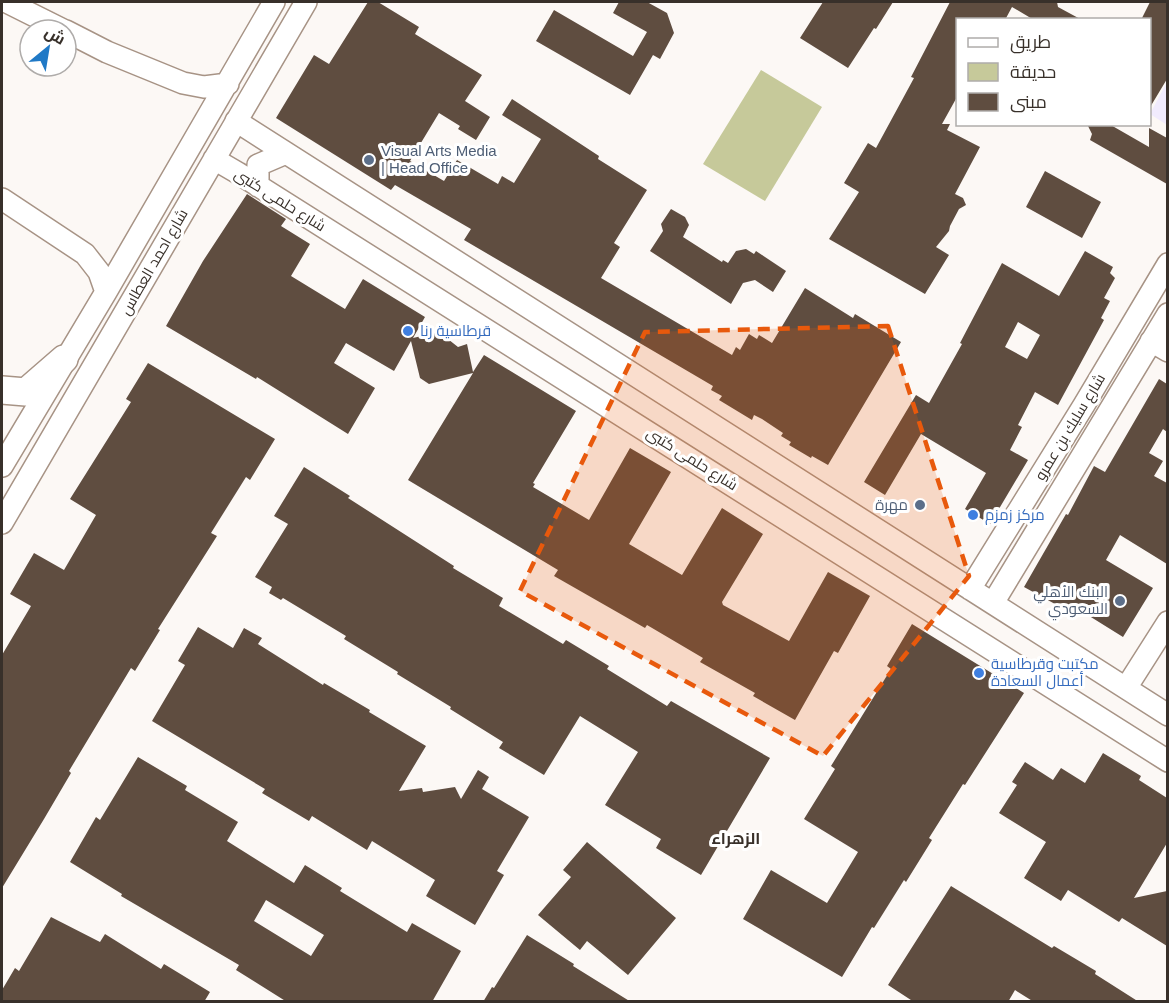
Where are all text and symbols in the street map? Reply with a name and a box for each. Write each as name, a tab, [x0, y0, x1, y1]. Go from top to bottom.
north arrow	[18, 18, 78, 78]
legend	[956, 18, 1151, 126]
text: ش	[42, 23, 68, 49]
text: طريق	[1010, 32, 1051, 54]
text: حديقة	[1010, 62, 1056, 82]
text: مبنى	[1010, 92, 1047, 113]
place label: Visual Arts Media | Head Office	[381, 142, 497, 176]
marker: Visual Arts Media | Head Office	[362, 153, 376, 167]
street label: شارع حلمى كتبى	[230, 165, 329, 237]
street label: شارع احمد العطاس	[116, 206, 193, 319]
place label: قرطاسية رنا	[420, 322, 491, 340]
marker: قرطاسية رنا	[401, 324, 415, 338]
street label: شارع سليك بن عمرو	[1031, 370, 1111, 485]
street label: شارع حلمى كتبى	[642, 424, 741, 496]
place label: مهرة	[875, 496, 908, 515]
marker: مهرة	[913, 498, 927, 512]
place label: مركز زمزم	[985, 506, 1045, 525]
marker: مركز زمزم	[966, 508, 980, 522]
place label: البنك الأهلي السعودي	[1033, 583, 1108, 621]
marker: البنك الأهلي السعودي	[1113, 594, 1127, 608]
place label: مكتبت وقرطاسية أعمال السعادة	[991, 655, 1099, 690]
marker: مكتبت وقرطاسية أعمال السعادة	[972, 666, 986, 680]
district label: الزهراء	[712, 830, 760, 848]

